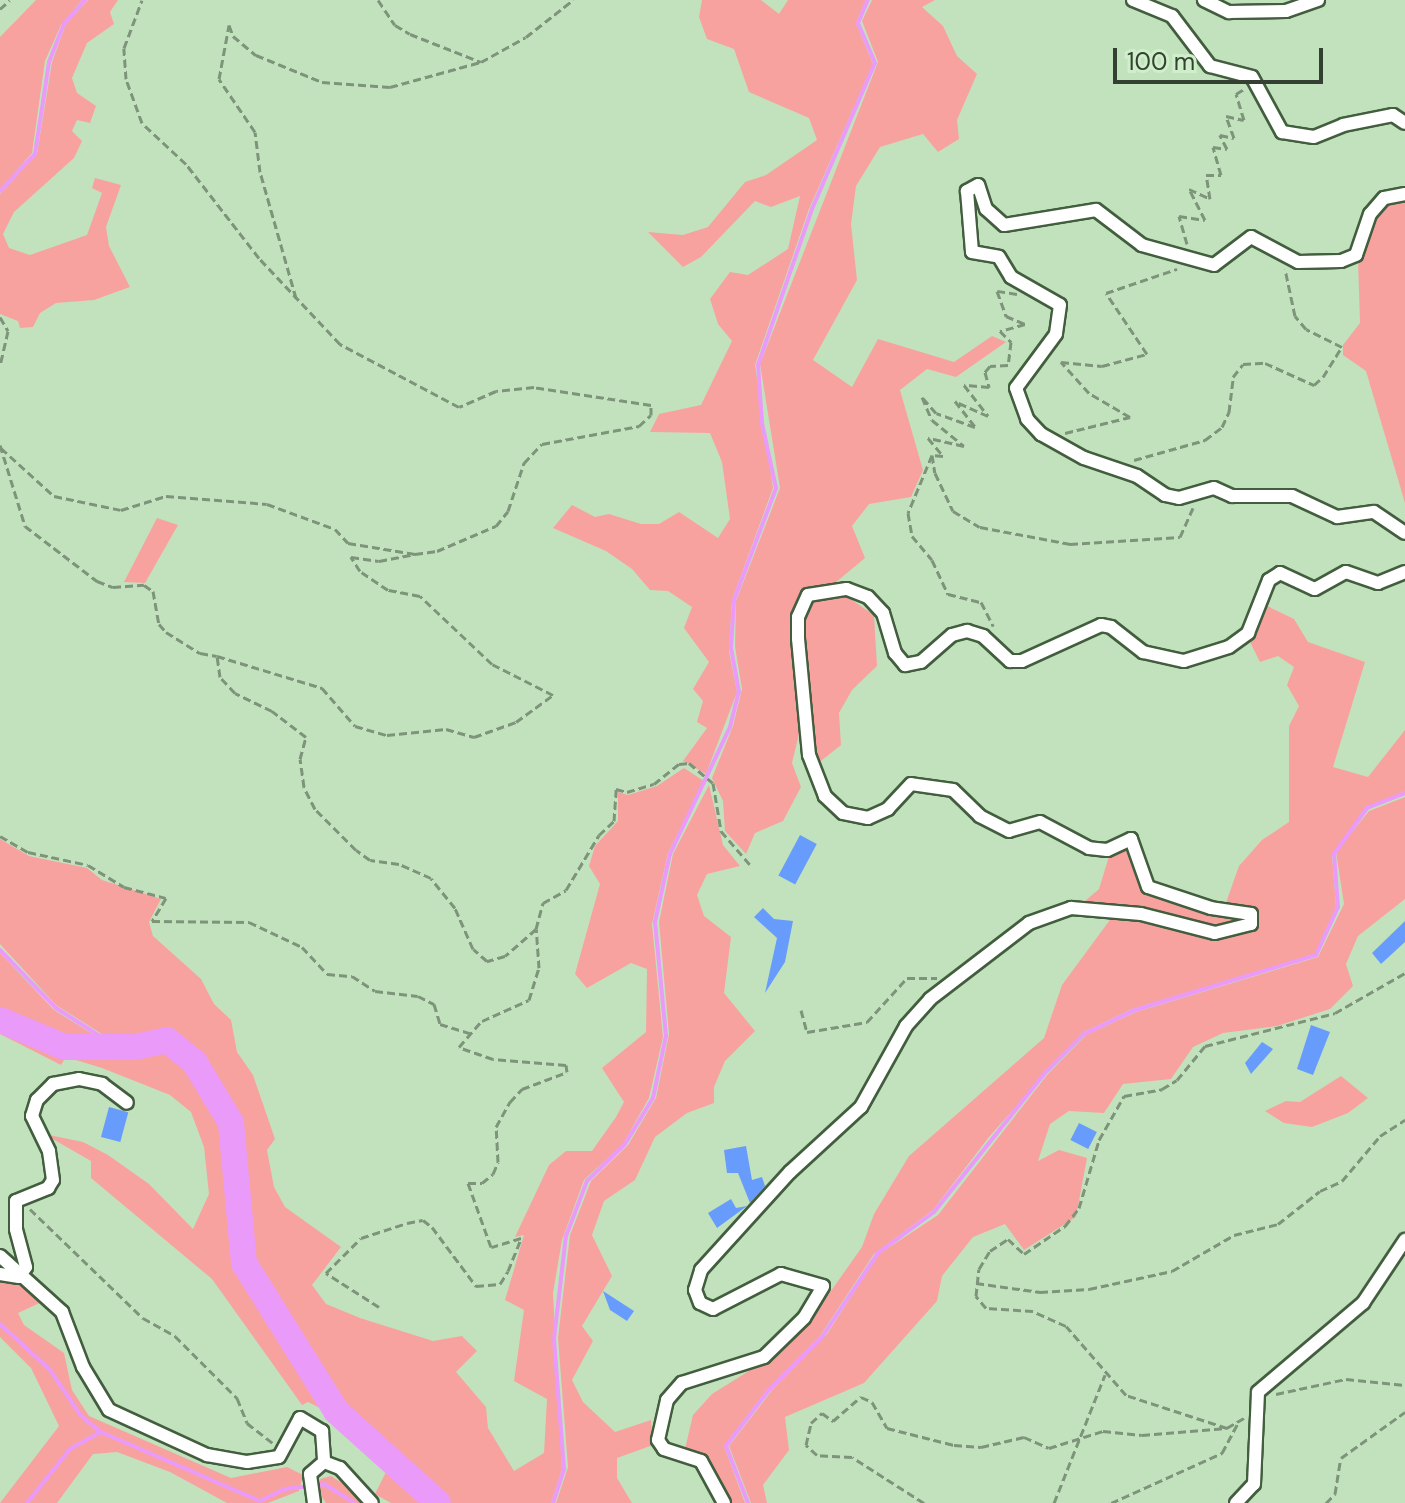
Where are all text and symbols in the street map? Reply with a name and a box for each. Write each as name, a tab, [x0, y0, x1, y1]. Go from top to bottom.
scale bar	[1117, 32, 1327, 82]
text: 100 m	[1127, 46, 1195, 77]

